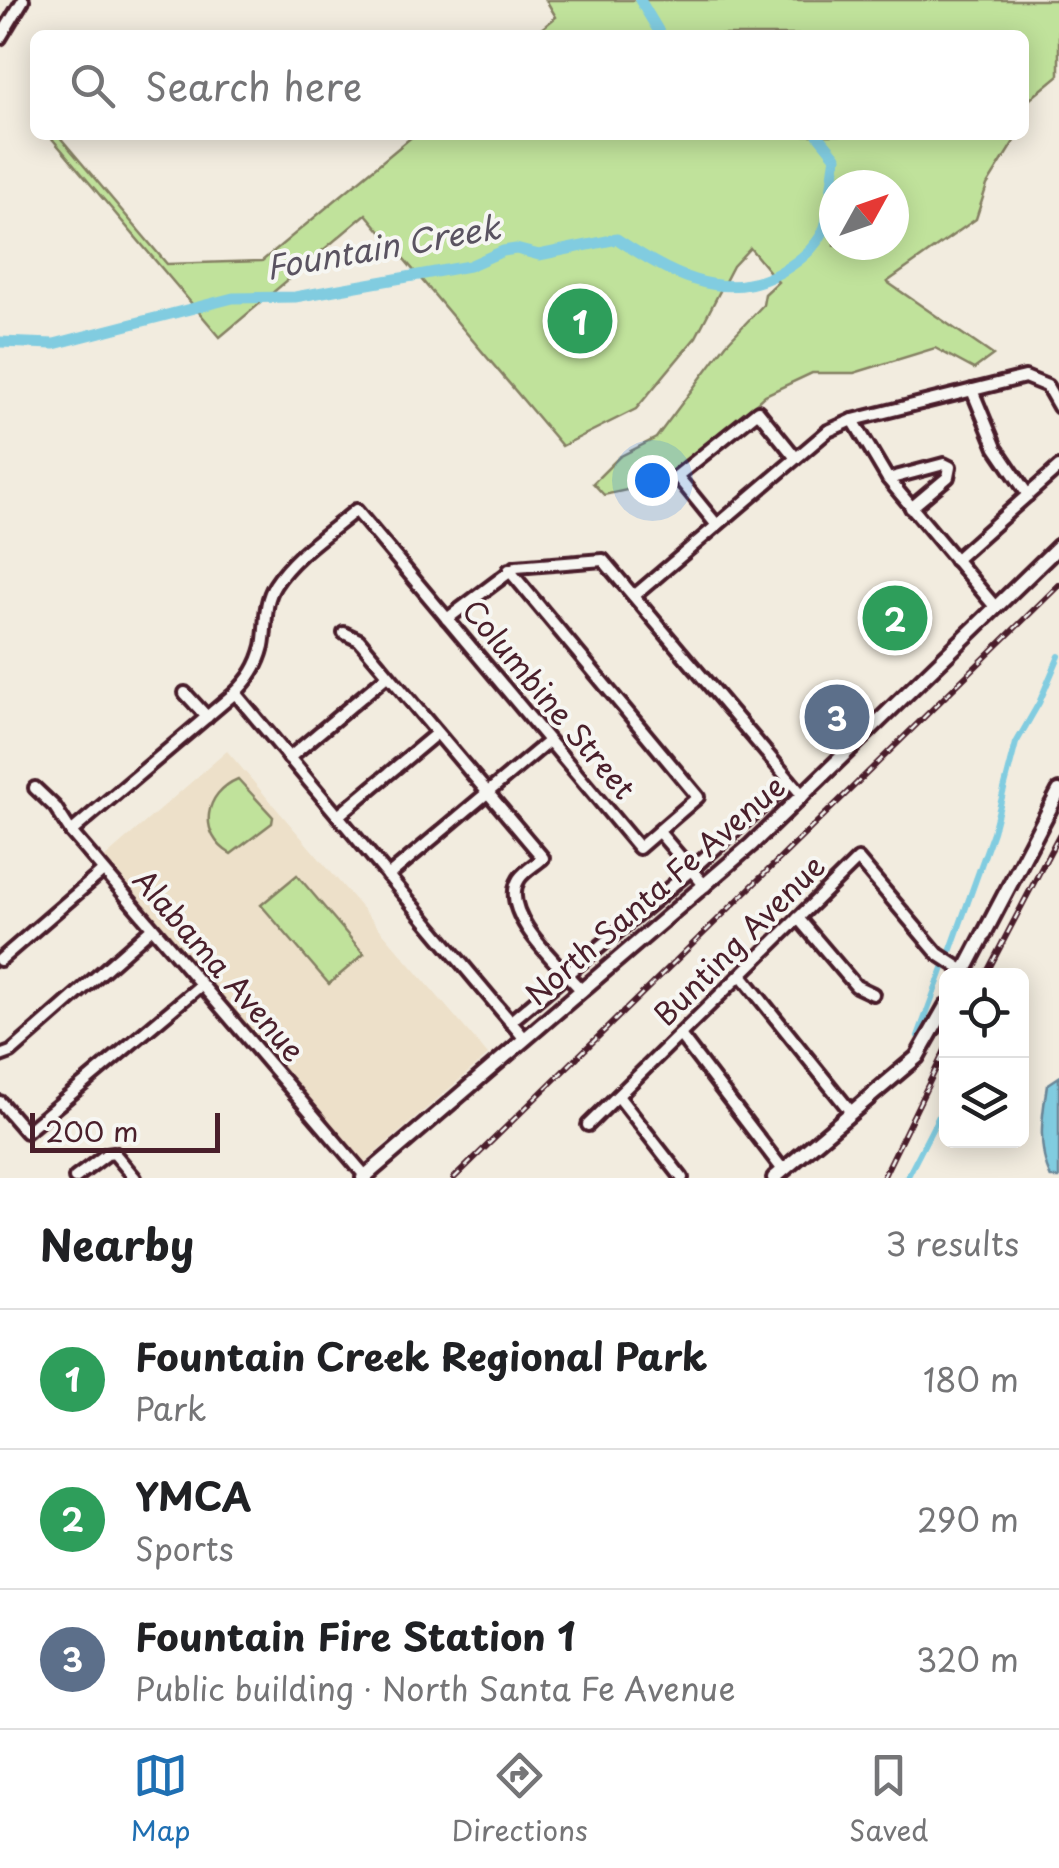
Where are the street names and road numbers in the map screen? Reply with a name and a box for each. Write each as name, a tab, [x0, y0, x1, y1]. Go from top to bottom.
street label: Columbine Street	[453, 589, 647, 808]
street label: North Santa Fe Avenue	[514, 763, 794, 1015]
street label: Bunting Avenue	[642, 843, 834, 1035]
street label: Alabama Avenue	[123, 858, 316, 1071]

